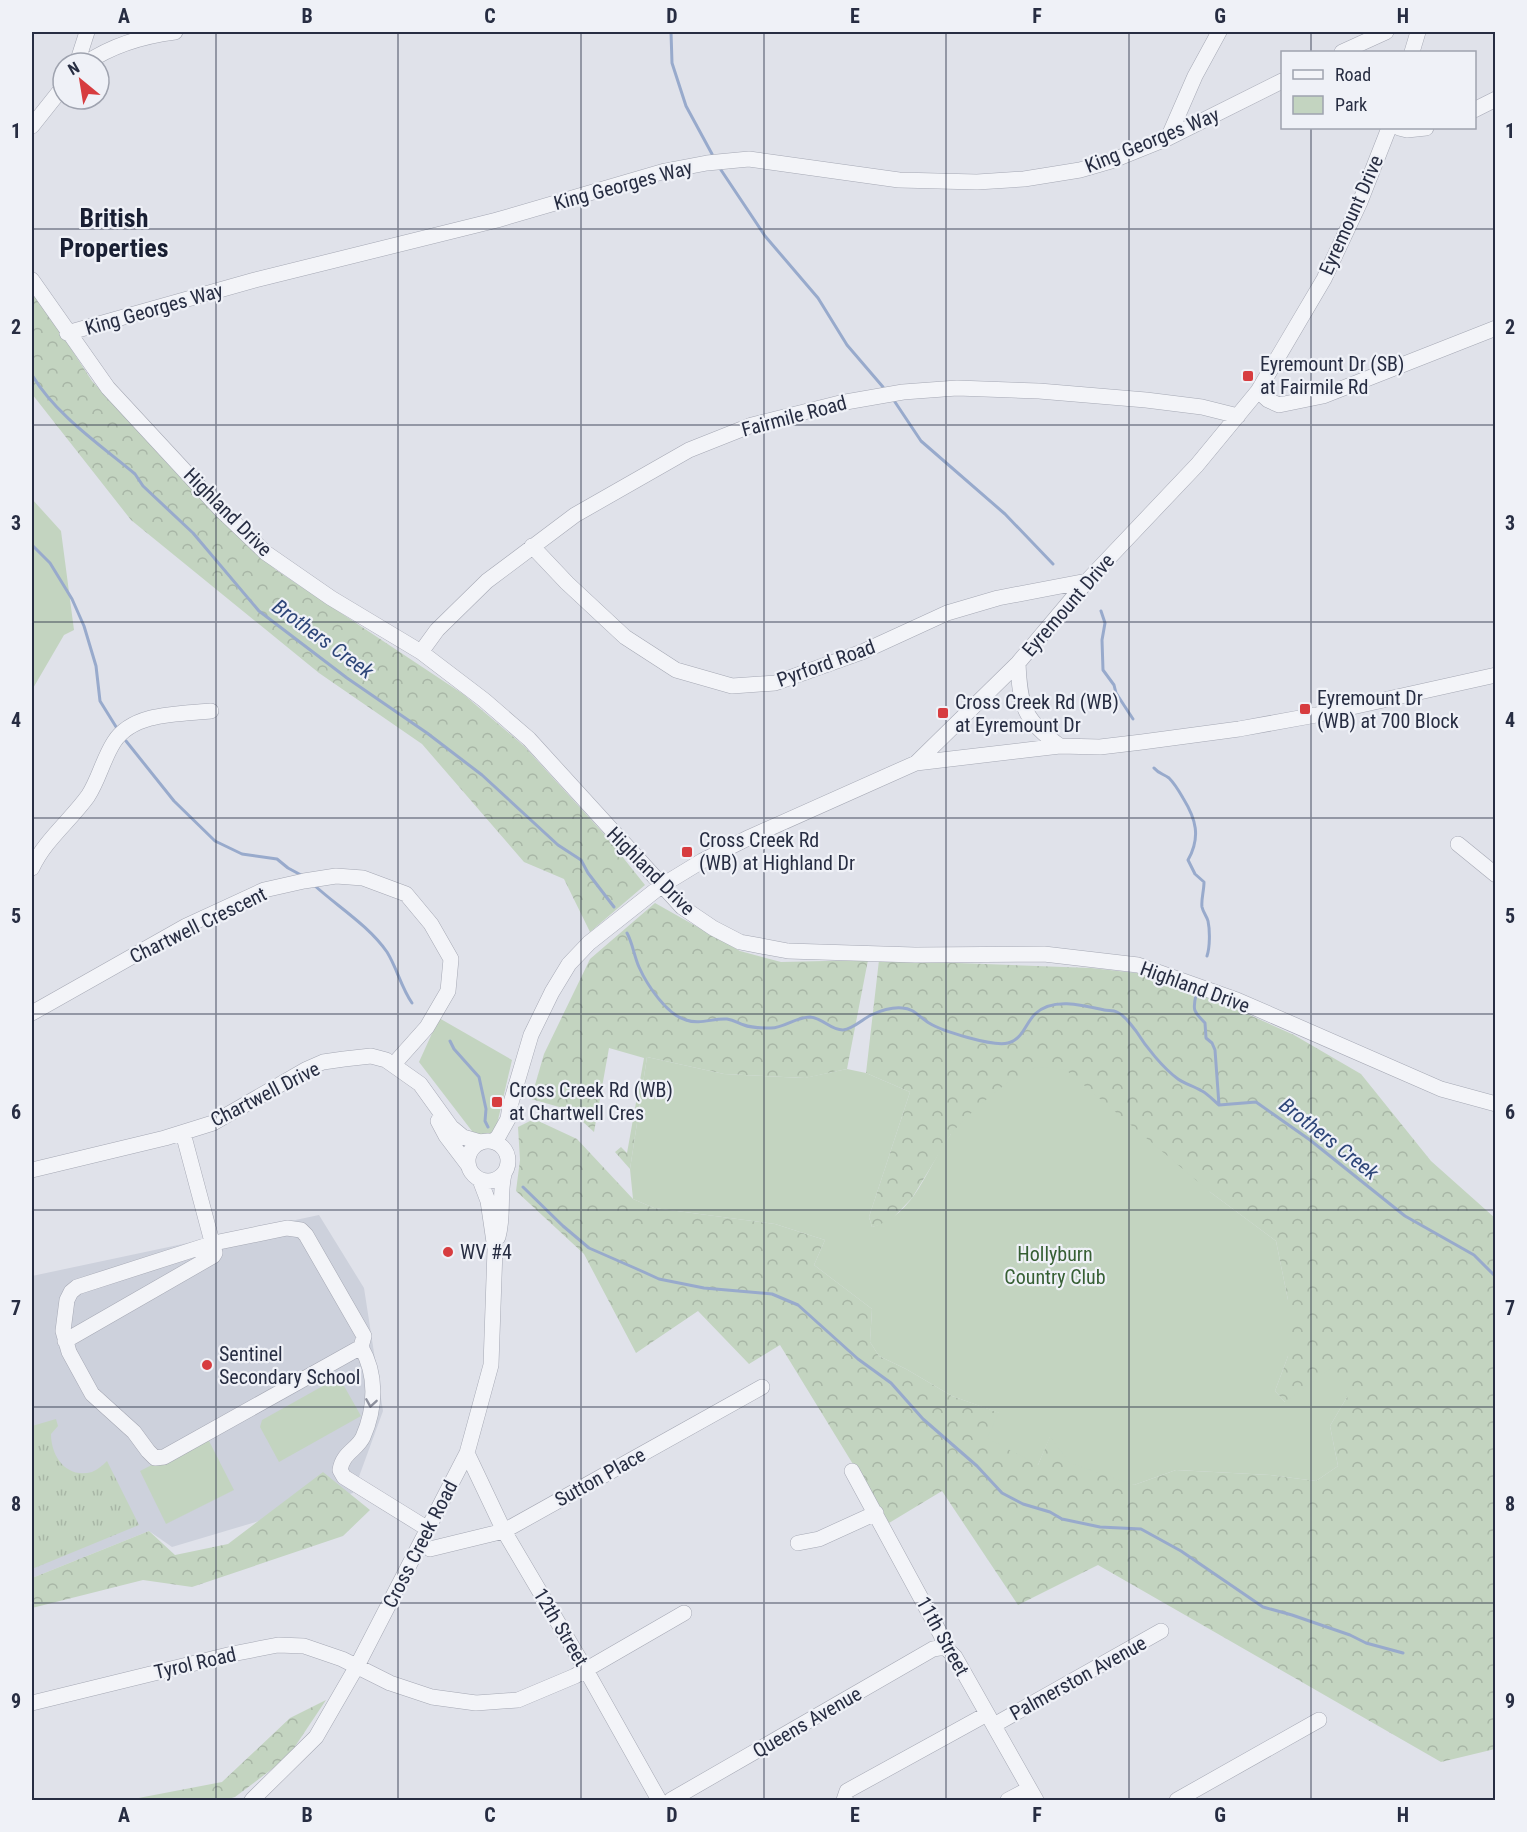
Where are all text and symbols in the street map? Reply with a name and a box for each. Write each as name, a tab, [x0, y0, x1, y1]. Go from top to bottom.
text: A	[118, 4, 130, 28]
text: B	[301, 4, 313, 28]
text: C	[484, 4, 496, 28]
text: D	[666, 4, 678, 28]
text: E	[850, 4, 860, 28]
text: F	[1032, 4, 1042, 28]
text: G	[1214, 4, 1226, 28]
text: H	[1397, 4, 1409, 28]
north arrow	[51, 51, 111, 111]
legend	[1281, 51, 1476, 129]
text: N	[65, 58, 83, 79]
text: Road	[1335, 64, 1371, 85]
text: Park	[1335, 94, 1367, 115]
street label: King Georges Way	[1081, 102, 1223, 178]
text: 1	[11, 119, 21, 143]
text: 1	[1505, 119, 1515, 143]
street label: Eyremount Drive	[1314, 152, 1388, 278]
street label: King Georges Way	[551, 155, 695, 215]
district label: British Properties	[59, 203, 169, 263]
street label: King Georges Way	[82, 278, 226, 340]
text: 2	[11, 315, 21, 339]
text: 2	[1505, 315, 1515, 339]
place label: Eyremount Dr (SB) at Fairmile Rd	[1260, 352, 1404, 399]
marker: Eyremount Dr (SB) at Fairmile Rd	[1241, 369, 1255, 383]
street label: Fairmile Road	[739, 390, 849, 442]
street label: Highland Drive	[179, 463, 277, 561]
text: 3	[11, 511, 21, 535]
text: 3	[1505, 511, 1515, 535]
street label: Eyremount Drive	[1017, 549, 1119, 661]
water label: Brothers Creek	[268, 594, 379, 684]
street label: Pyrford Road	[774, 634, 878, 692]
place label: Eyremount Dr (WB) at 700 Block	[1317, 686, 1459, 733]
place label: Cross Creek Rd (WB) at Eyremount Dr	[955, 690, 1119, 737]
marker: Eyremount Dr (WB) at 700 Block	[1298, 702, 1312, 716]
marker: Cross Creek Rd (WB) at Eyremount Dr	[936, 706, 950, 720]
text: 4	[11, 708, 21, 732]
text: 4	[1505, 708, 1515, 732]
street label: Highland Drive	[602, 822, 700, 920]
place label: Cross Creek Rd (WB) at Highland Dr	[699, 828, 855, 875]
marker: Cross Creek Rd (WB) at Highland Dr	[680, 845, 694, 859]
street label: Chartwell Crescent	[126, 881, 270, 968]
text: 5	[11, 904, 21, 928]
text: 5	[1505, 904, 1515, 928]
street label: Highland Drive	[1137, 956, 1253, 1018]
street label: Chartwell Drive	[206, 1056, 324, 1132]
place label: Cross Creek Rd (WB) at Chartwell Cres	[509, 1078, 673, 1125]
water label: Brothers Creek	[1275, 1093, 1384, 1186]
marker: Cross Creek Rd (WB) at Chartwell Cres	[490, 1095, 504, 1109]
text: 6	[11, 1100, 21, 1124]
text: 6	[1505, 1100, 1515, 1124]
place label: WV #4	[460, 1240, 512, 1264]
park label: Hollyburn Country Club	[1004, 1242, 1106, 1289]
marker: WV #4	[441, 1245, 455, 1259]
text: 7	[11, 1296, 21, 1320]
text: 7	[1505, 1296, 1515, 1320]
place label: Sentinel Secondary School	[219, 1342, 360, 1389]
marker: Sentinel Secondary School	[200, 1358, 214, 1372]
one-way arrow	[366, 1398, 378, 1407]
street label: Sutton Place	[551, 1442, 649, 1512]
street label: Cross Creek Road	[378, 1476, 462, 1612]
text: 8	[11, 1492, 21, 1516]
text: 8	[1505, 1492, 1515, 1516]
street label: 12th Street	[528, 1584, 594, 1670]
street label: 11th Street	[911, 1592, 975, 1680]
street label: Palmerston Avenue	[1006, 1631, 1150, 1725]
street label: Tyrol Road	[152, 1642, 238, 1684]
street label: Queens Avenue	[748, 1681, 866, 1763]
text: 9	[11, 1689, 21, 1713]
text: 9	[1505, 1689, 1515, 1713]
text: A	[118, 1803, 130, 1827]
text: B	[301, 1803, 313, 1827]
text: C	[484, 1803, 496, 1827]
text: D	[666, 1803, 678, 1827]
text: E	[850, 1803, 860, 1827]
text: F	[1032, 1803, 1042, 1827]
text: G	[1214, 1803, 1226, 1827]
text: H	[1397, 1803, 1409, 1827]

